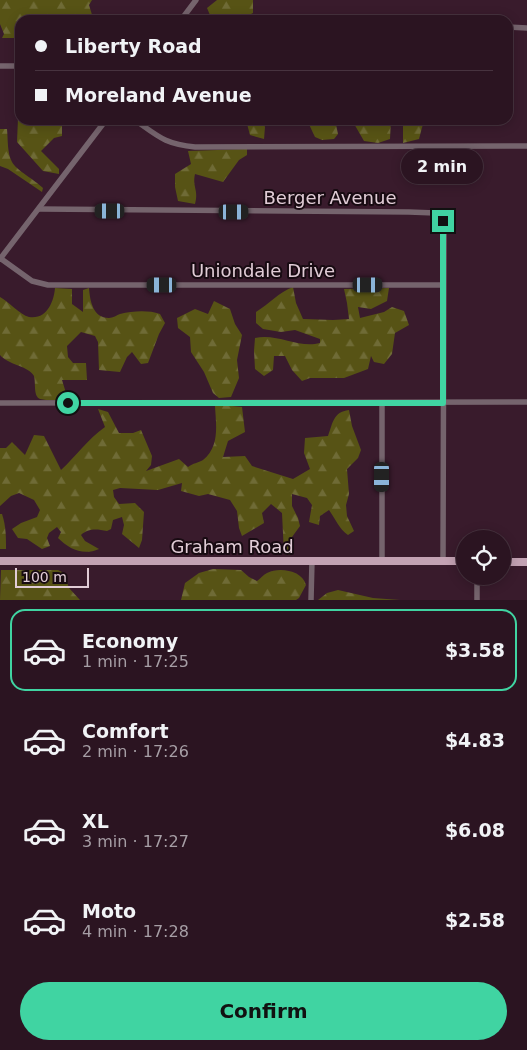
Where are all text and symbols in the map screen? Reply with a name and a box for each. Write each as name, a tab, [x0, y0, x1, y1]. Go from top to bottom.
text: Liberty Road	[65, 35, 202, 57]
text: Moreland Avenue	[65, 84, 252, 106]
callout: 2 min	[402, 148, 484, 184]
text: 2 min	[417, 157, 467, 176]
street label: Berger Avenue	[263, 187, 397, 208]
car	[95, 204, 125, 219]
car	[219, 205, 249, 220]
route end	[432, 210, 454, 232]
street label: Uniondale Drive	[191, 260, 335, 281]
car	[147, 278, 177, 293]
car	[353, 278, 383, 293]
route start	[57, 392, 79, 414]
car	[374, 462, 389, 492]
map controls	[456, 530, 511, 585]
button: locate	[456, 530, 511, 585]
street label: Graham Road	[170, 536, 294, 557]
scale bar	[15, 565, 89, 588]
text: 100 m	[22, 569, 67, 585]
icon: car	[22, 628, 67, 673]
text: Economy	[82, 630, 178, 652]
text: $3.58	[445, 639, 505, 661]
text: 1 min · 17:25	[82, 652, 189, 671]
icon: car	[22, 718, 67, 763]
text: Comfort	[82, 720, 169, 742]
text: $4.83	[445, 729, 505, 751]
text: 2 min · 17:26	[82, 742, 189, 761]
icon: car	[22, 808, 67, 853]
text: XL	[82, 810, 109, 832]
text: $6.08	[445, 819, 505, 841]
text: 3 min · 17:27	[82, 832, 189, 851]
icon: car	[22, 898, 67, 943]
text: Moto	[82, 900, 136, 922]
text: $2.58	[445, 909, 505, 931]
text: 4 min · 17:28	[82, 922, 189, 941]
button: Confirm	[20, 982, 507, 1040]

